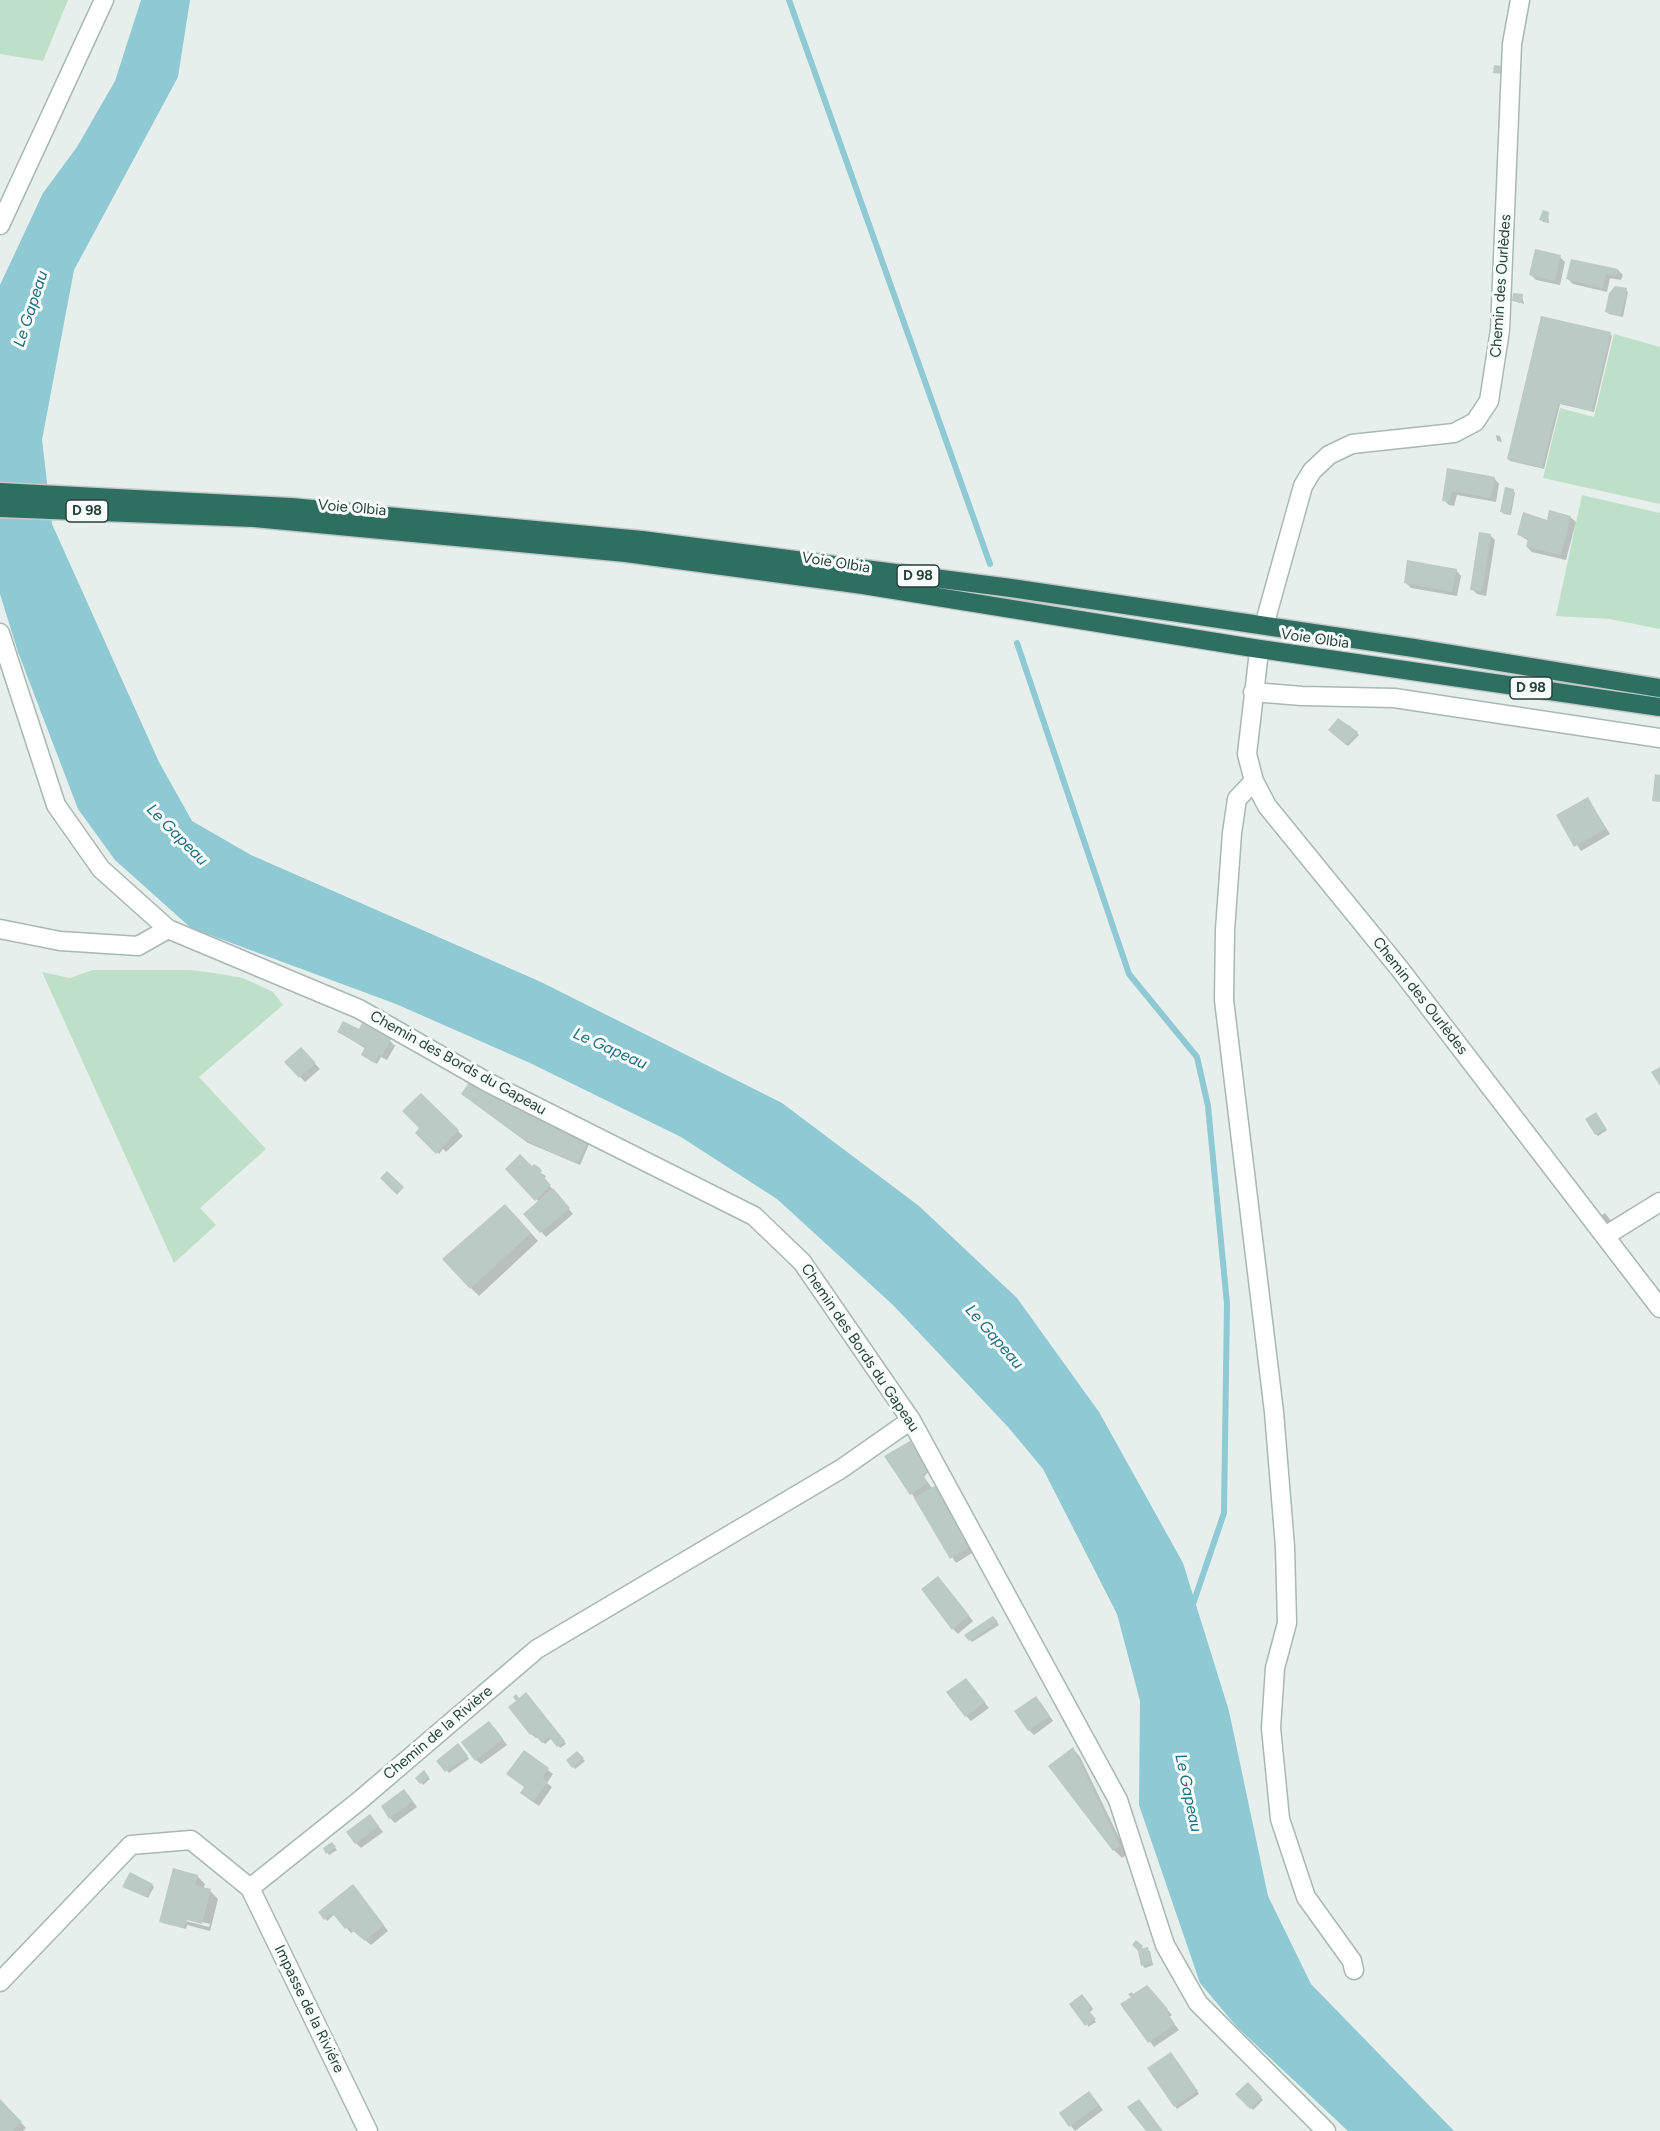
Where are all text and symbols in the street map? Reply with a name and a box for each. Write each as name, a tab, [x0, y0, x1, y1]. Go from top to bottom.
street label: Chemin des Ourlèdes	[1487, 214, 1515, 358]
water label: Le Gapeau	[10, 268, 52, 350]
street label: Voie Olbia	[317, 496, 387, 520]
road number: D 98	[66, 500, 108, 522]
street label: Voie Olbia	[801, 549, 871, 577]
road number: D 98	[897, 565, 939, 587]
street label: Voie Olbia	[1280, 625, 1350, 653]
road number: D 98	[1510, 677, 1552, 699]
water label: Le Gapeau	[142, 800, 212, 870]
street label: Chemin des Ourlèdes	[1369, 934, 1471, 1058]
street label: Chemin des Bords du Gapeau	[367, 1007, 549, 1119]
water label: Le Gapeau	[570, 1024, 650, 1074]
street label: Chemin des Bords du Gapeau	[797, 1261, 923, 1435]
water label: Le Gapeau	[961, 1301, 1027, 1373]
street label: Chemin de la Rivière	[380, 1682, 496, 1784]
water label: Le Gapeau	[1170, 1752, 1206, 1834]
street label: Impasse de la Riviére	[270, 1942, 348, 2076]

